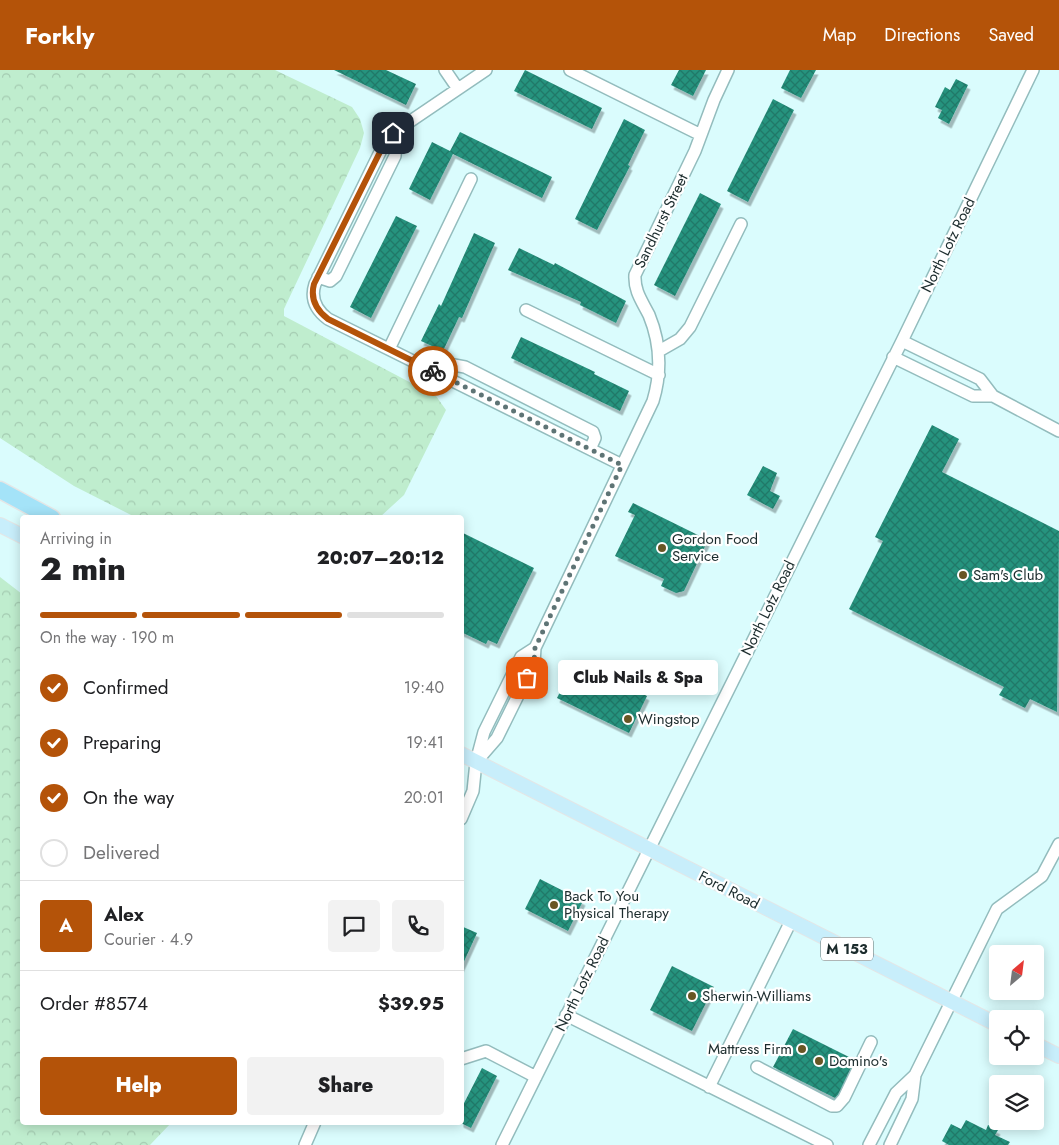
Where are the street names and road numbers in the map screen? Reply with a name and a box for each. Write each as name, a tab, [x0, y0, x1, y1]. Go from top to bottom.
street label: Sandhurst Street	[629, 170, 694, 272]
street label: North Lotz Road	[915, 194, 981, 296]
street label: North Lotz Road	[735, 557, 801, 659]
street label: Ford Road	[695, 865, 763, 915]
street label: North Lotz Road	[549, 933, 615, 1035]
road number: M 153	[821, 938, 873, 961]

